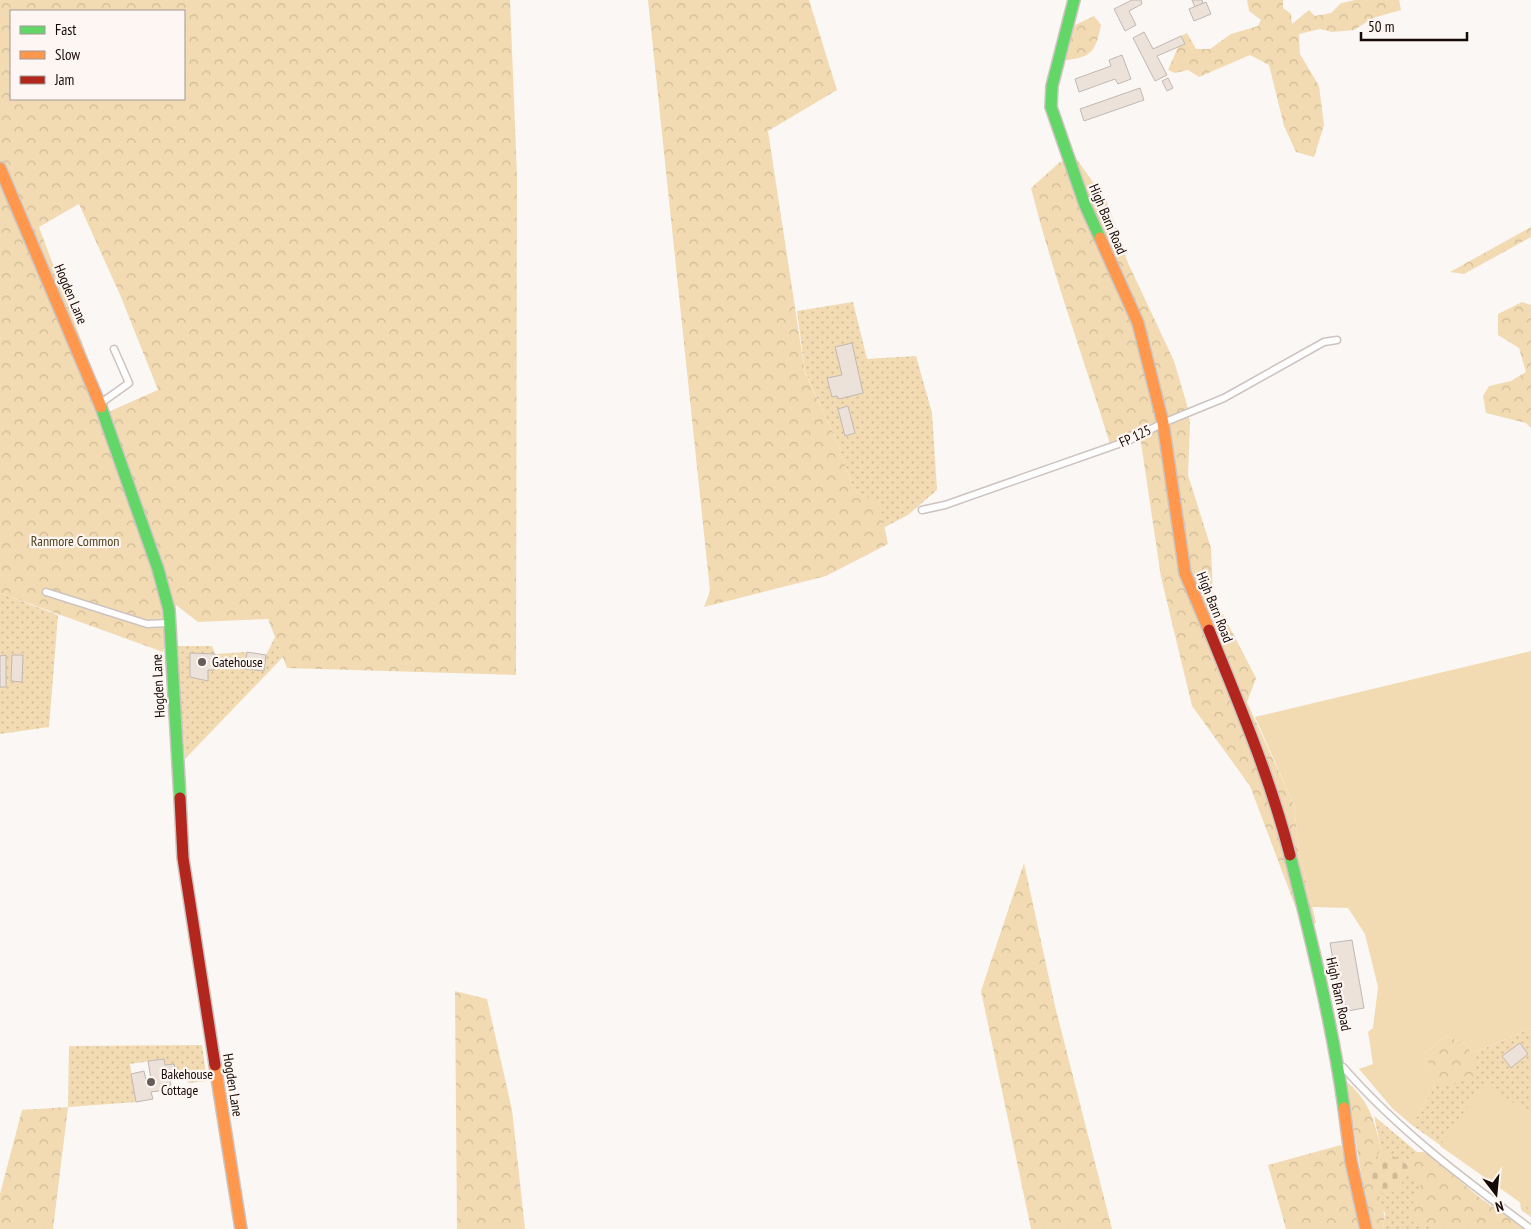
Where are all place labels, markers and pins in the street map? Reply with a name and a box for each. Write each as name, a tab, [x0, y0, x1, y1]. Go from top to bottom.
place label: Gatehouse	[212, 653, 263, 671]
marker: Gatehouse	[196, 656, 208, 668]
place label: Bakehouse Cottage	[161, 1065, 213, 1099]
marker: Bakehouse Cottage	[145, 1076, 157, 1088]

